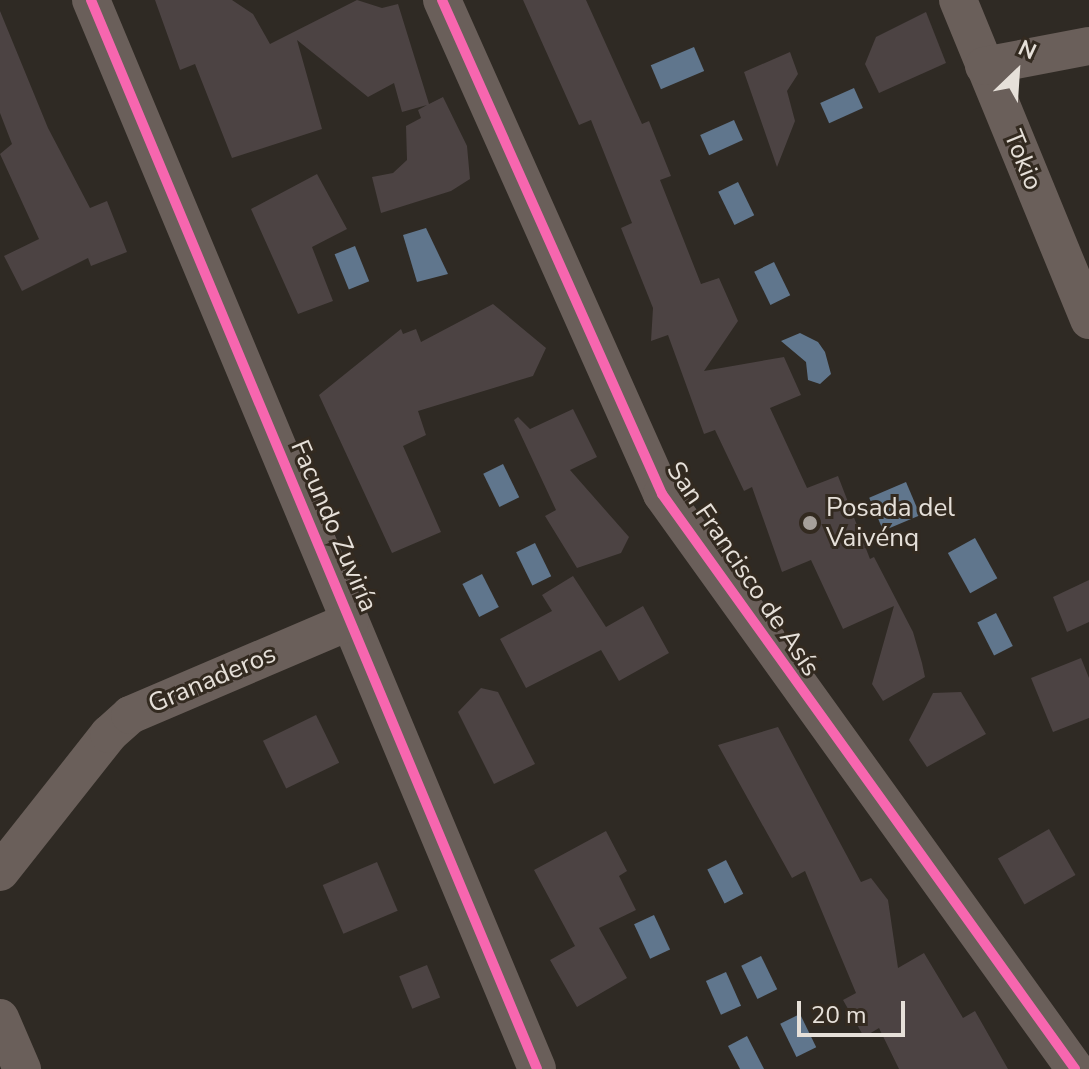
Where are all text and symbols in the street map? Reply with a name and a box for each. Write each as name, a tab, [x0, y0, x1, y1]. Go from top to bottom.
north arrow	[977, 32, 1057, 112]
text: N	[1013, 33, 1041, 67]
street label: Tokio	[997, 126, 1049, 194]
street label: Facundo Zuviría	[284, 436, 384, 616]
street label: San Francisco de Asís	[660, 456, 826, 682]
place label: Posada del Vaivénq	[826, 492, 955, 554]
marker: Posada del Vaivénq	[801, 514, 819, 532]
street label: Granaderos	[144, 638, 280, 720]
scale bar	[801, 985, 909, 1035]
text: 20 m	[811, 999, 867, 1031]

